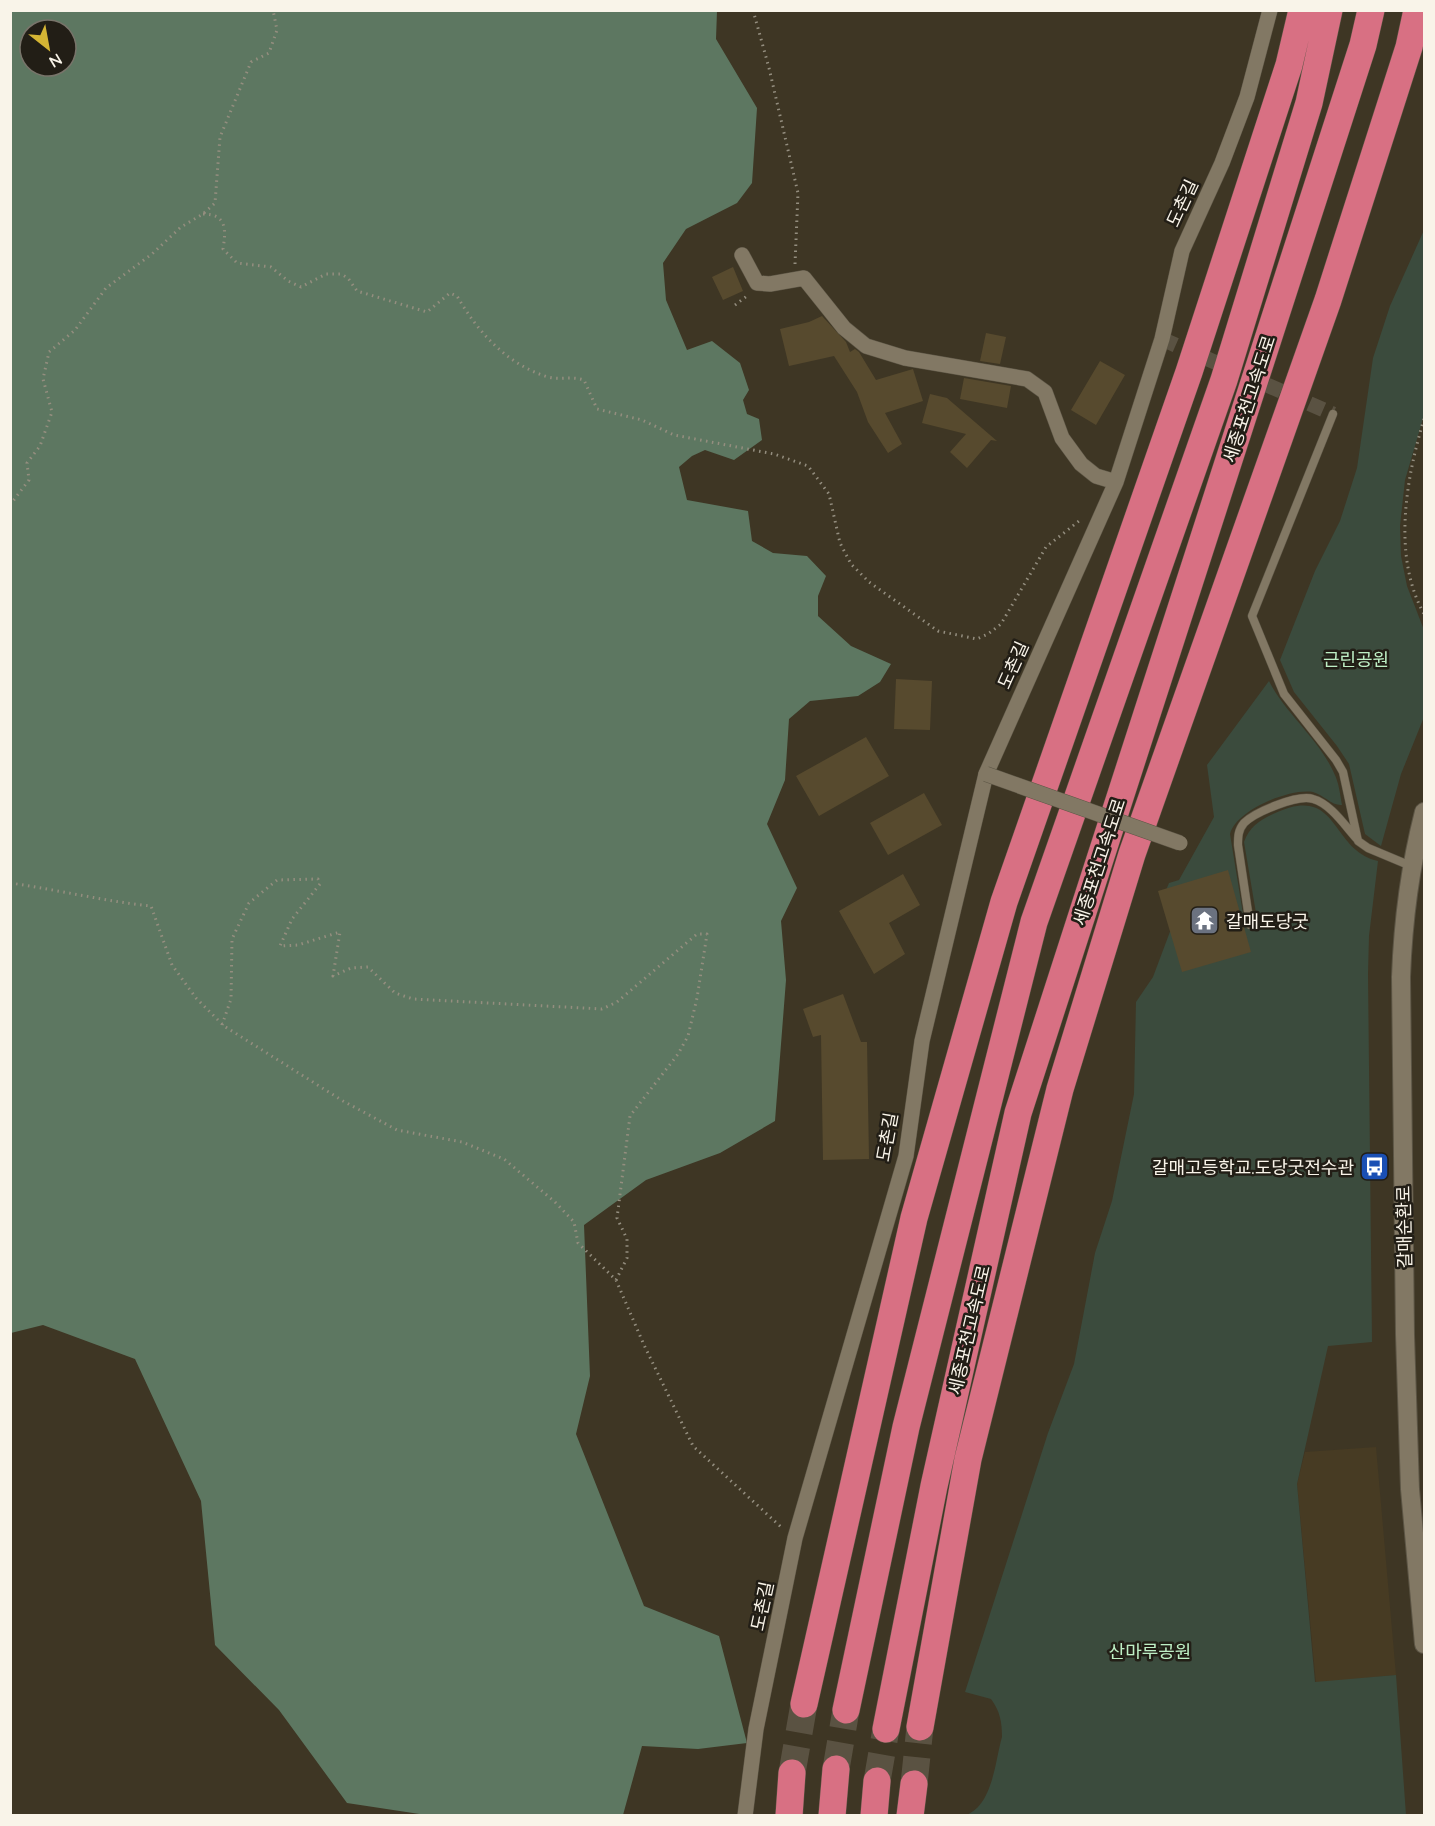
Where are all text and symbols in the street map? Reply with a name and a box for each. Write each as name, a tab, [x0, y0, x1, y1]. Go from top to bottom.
north arrow	[18, 18, 78, 78]
text: N	[46, 49, 66, 72]
street label: 도촌길	[1161, 176, 1203, 230]
street label: 세종포천고속도로	[1218, 332, 1280, 466]
street label: 도촌길	[992, 638, 1034, 692]
park label: 근린공원	[1323, 648, 1389, 671]
street label: 세종포천고속도로	[1068, 795, 1130, 929]
temple icon: 갈매도당굿	[1189, 905, 1221, 937]
place label: 갈매도당굿	[1226, 910, 1309, 933]
street label: 도촌길	[871, 1111, 903, 1163]
bus stop icon: 갈매고등학교.도당굿전수관	[1359, 1151, 1391, 1183]
place label: 갈매고등학교.도당굿전수관	[1152, 1156, 1354, 1179]
street label: 갈매순환로	[1392, 1185, 1416, 1269]
street label: 세종포천고속도로	[943, 1263, 995, 1397]
street label: 도촌길	[746, 1579, 778, 1633]
park label: 산마루공원	[1109, 1640, 1191, 1663]

